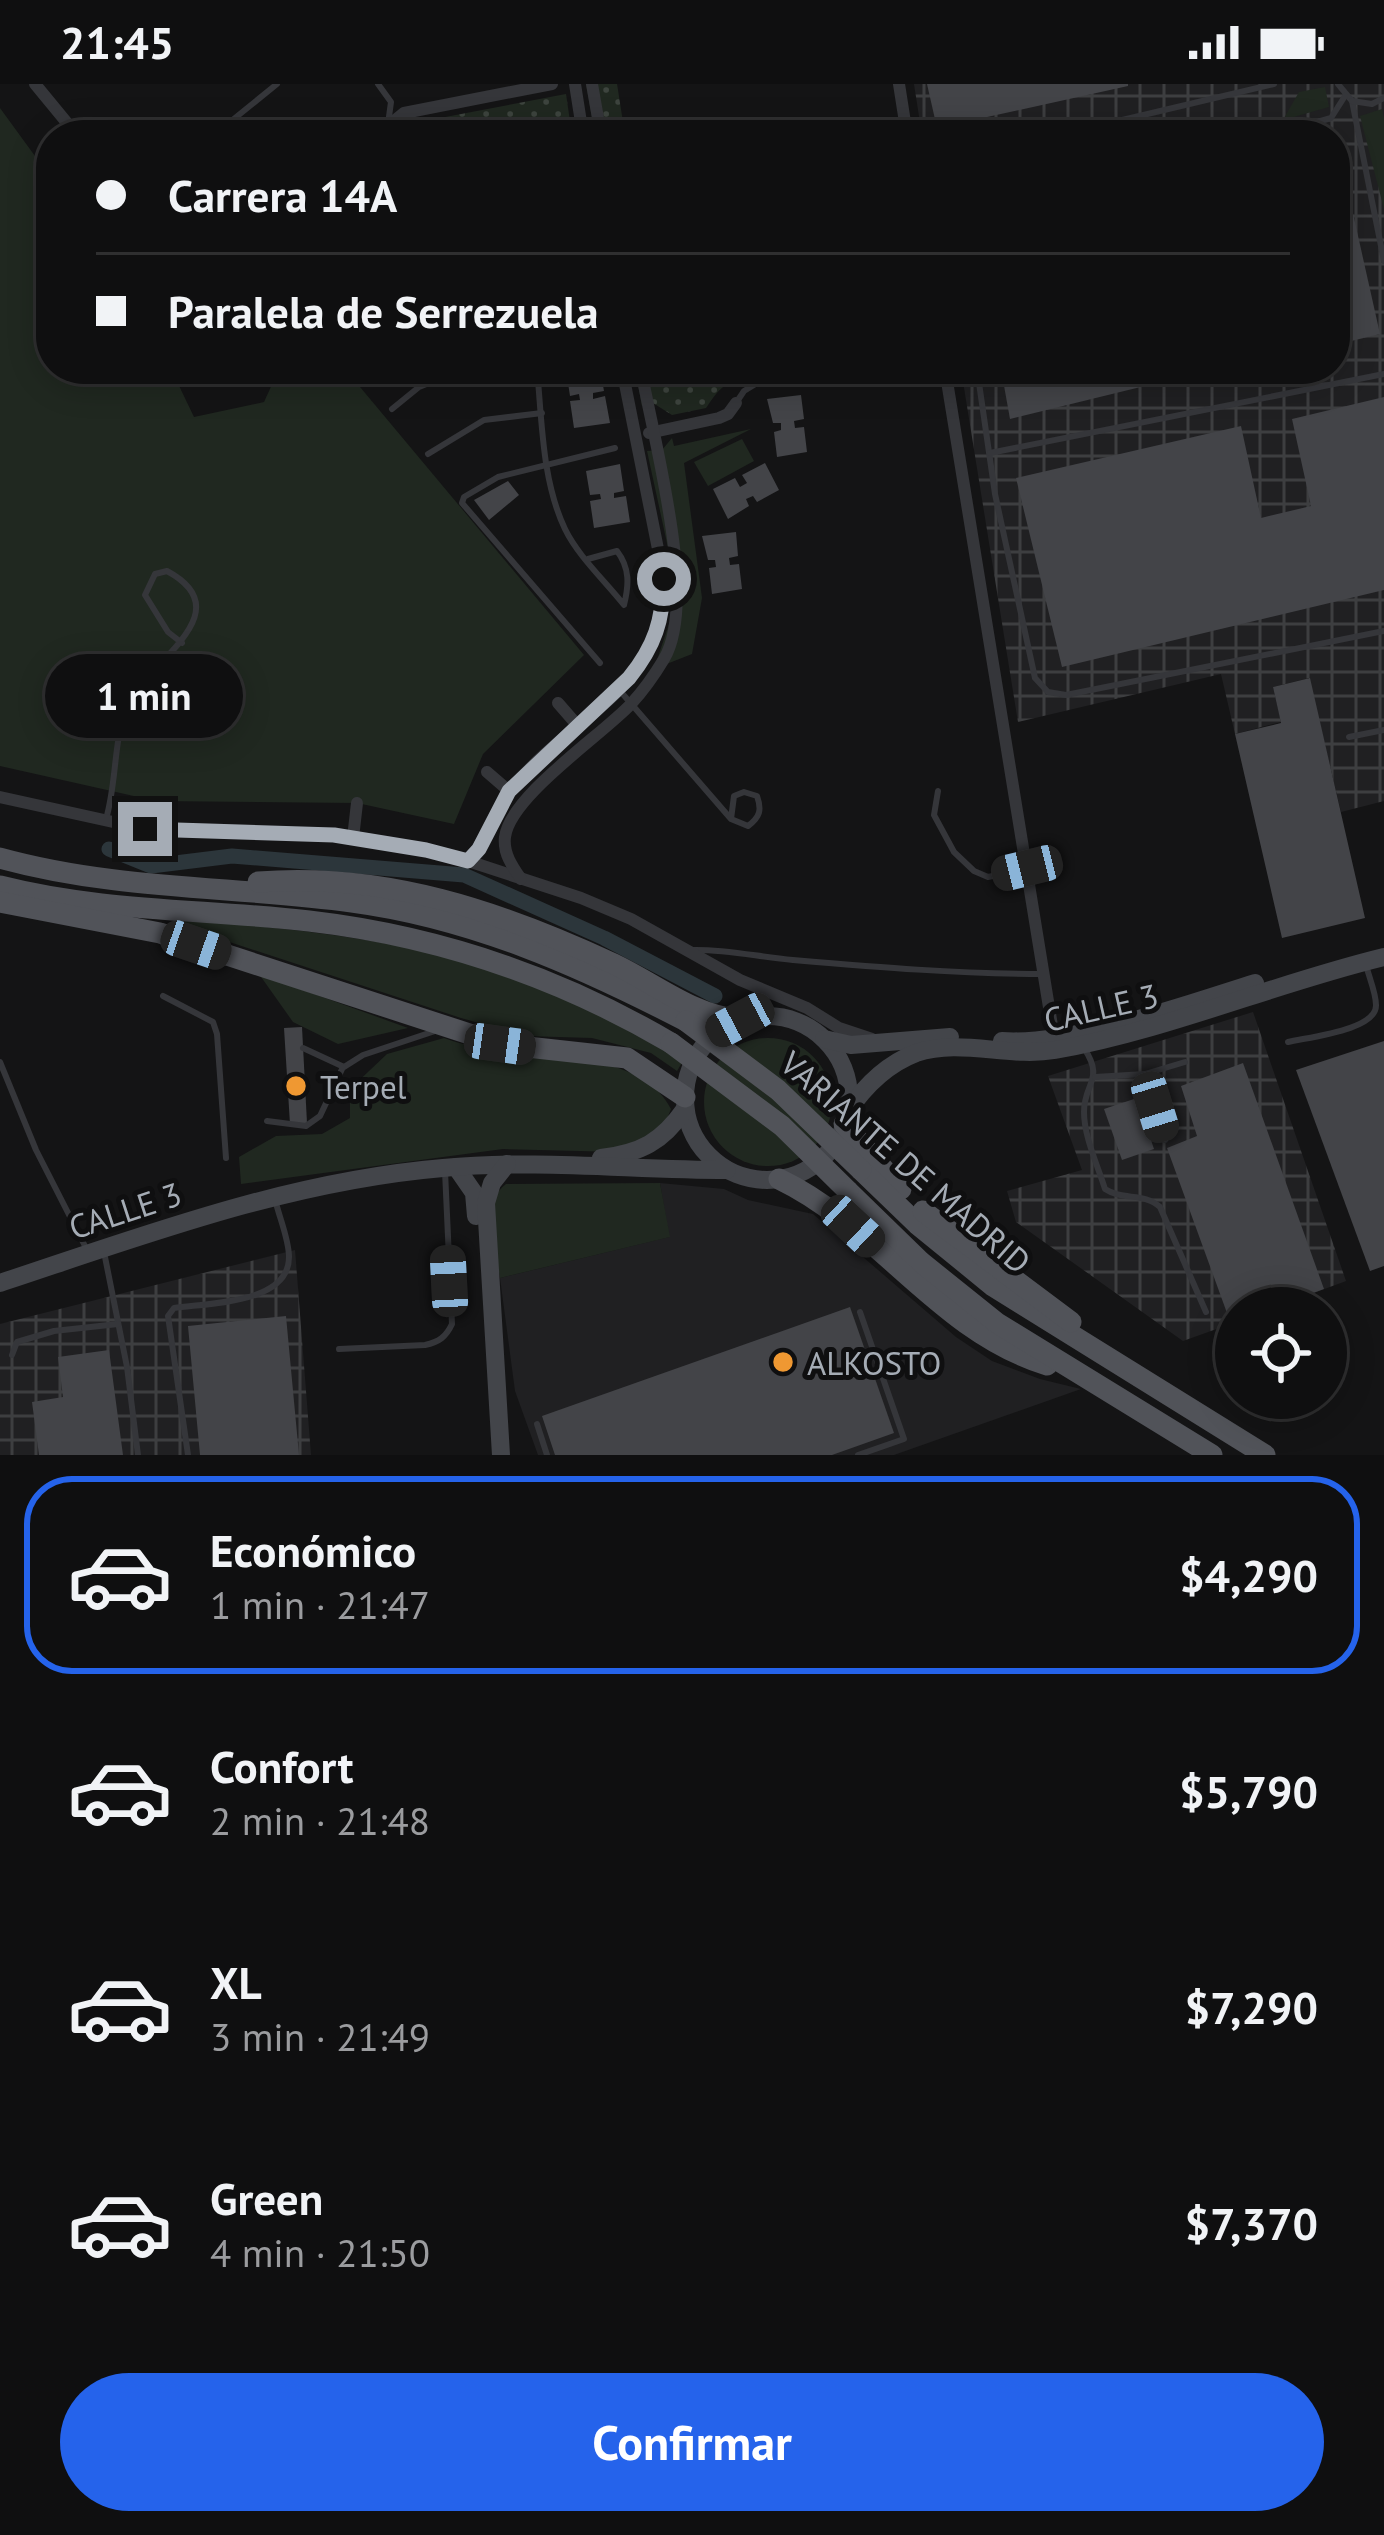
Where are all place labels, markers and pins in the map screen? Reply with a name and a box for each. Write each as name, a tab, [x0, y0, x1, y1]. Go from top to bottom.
place label: Terpel	[320, 1065, 407, 1108]
marker: Terpel	[283, 1073, 309, 1099]
place label: ALKOSTO	[807, 1341, 941, 1384]
marker: ALKOSTO	[770, 1349, 796, 1375]

